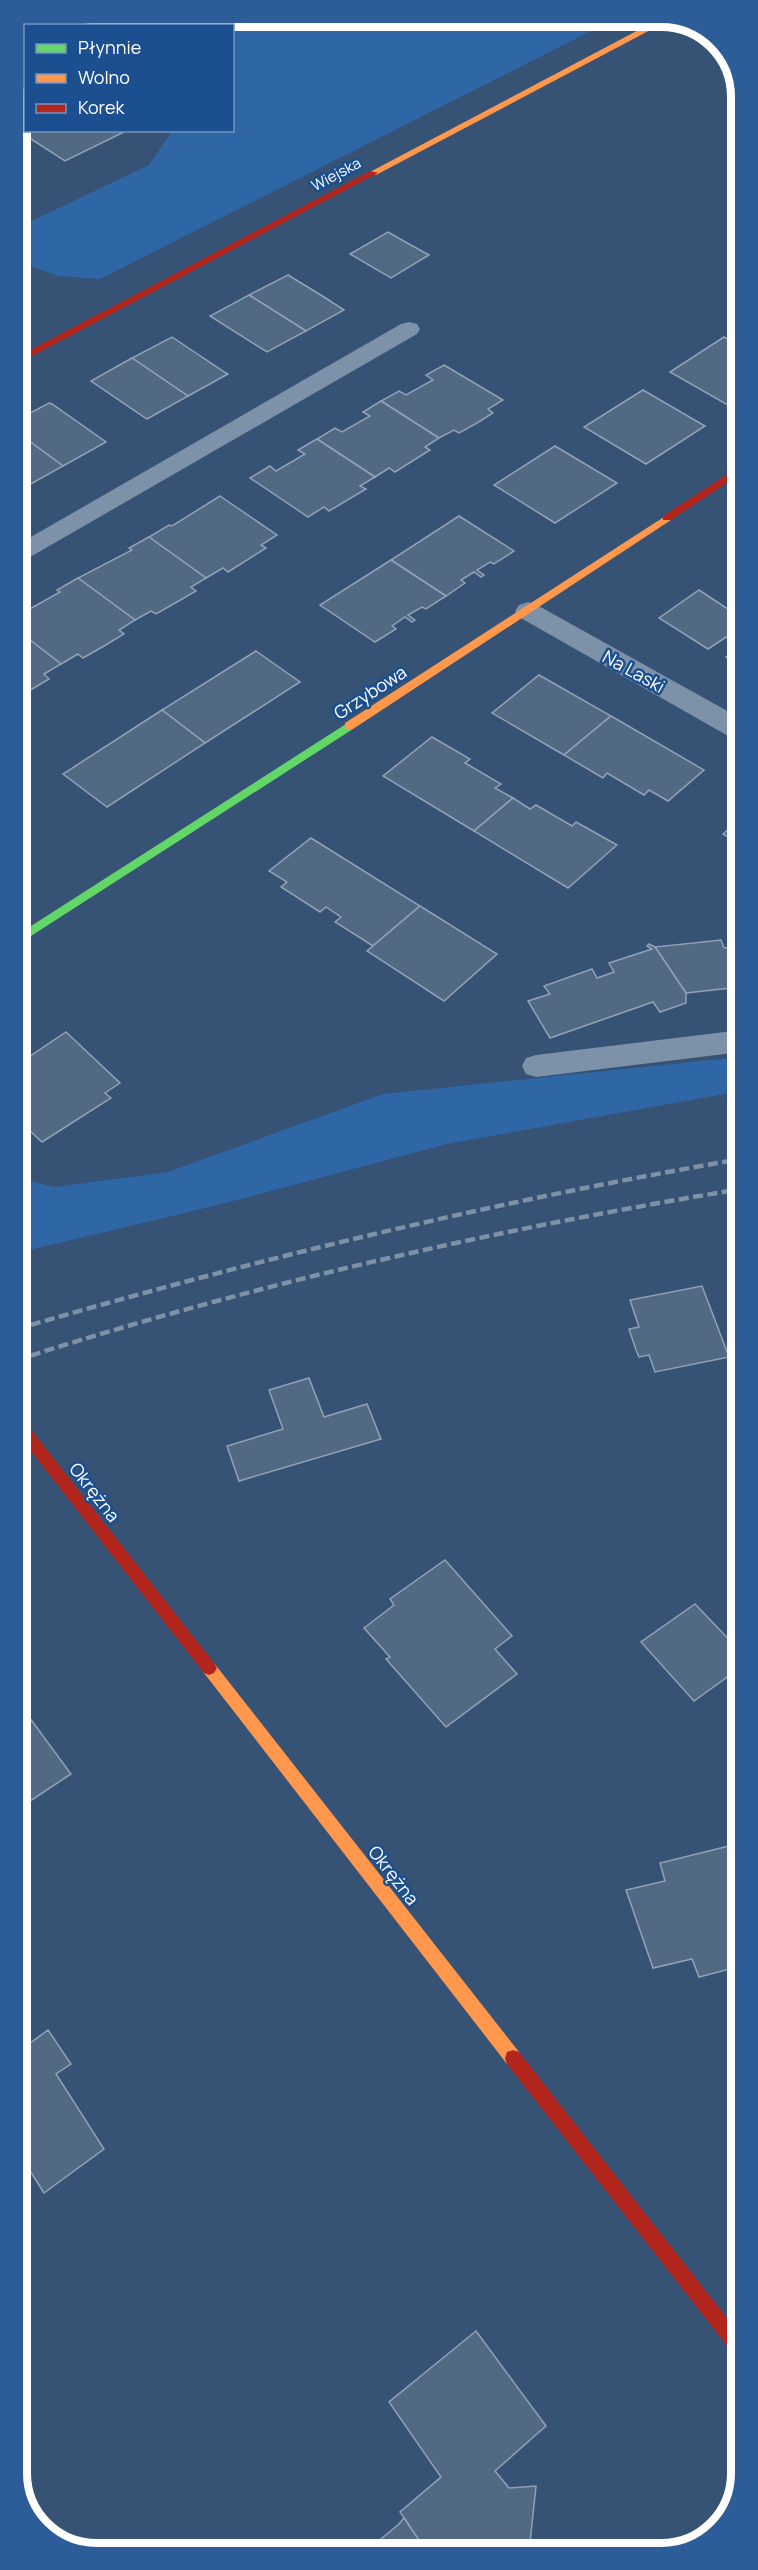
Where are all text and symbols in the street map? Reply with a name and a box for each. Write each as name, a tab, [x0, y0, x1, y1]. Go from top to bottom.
legend	[24, 24, 234, 132]
text: Płynnie	[78, 35, 141, 59]
text: Wolno	[78, 65, 130, 89]
text: Korek	[78, 95, 125, 119]
street label: Wiejska	[307, 152, 365, 196]
street label: Na Laski	[599, 644, 669, 698]
street label: Grzybowa	[329, 660, 411, 724]
street label: Okrężna	[64, 1457, 126, 1527]
street label: Okrężna	[363, 1840, 425, 1910]

